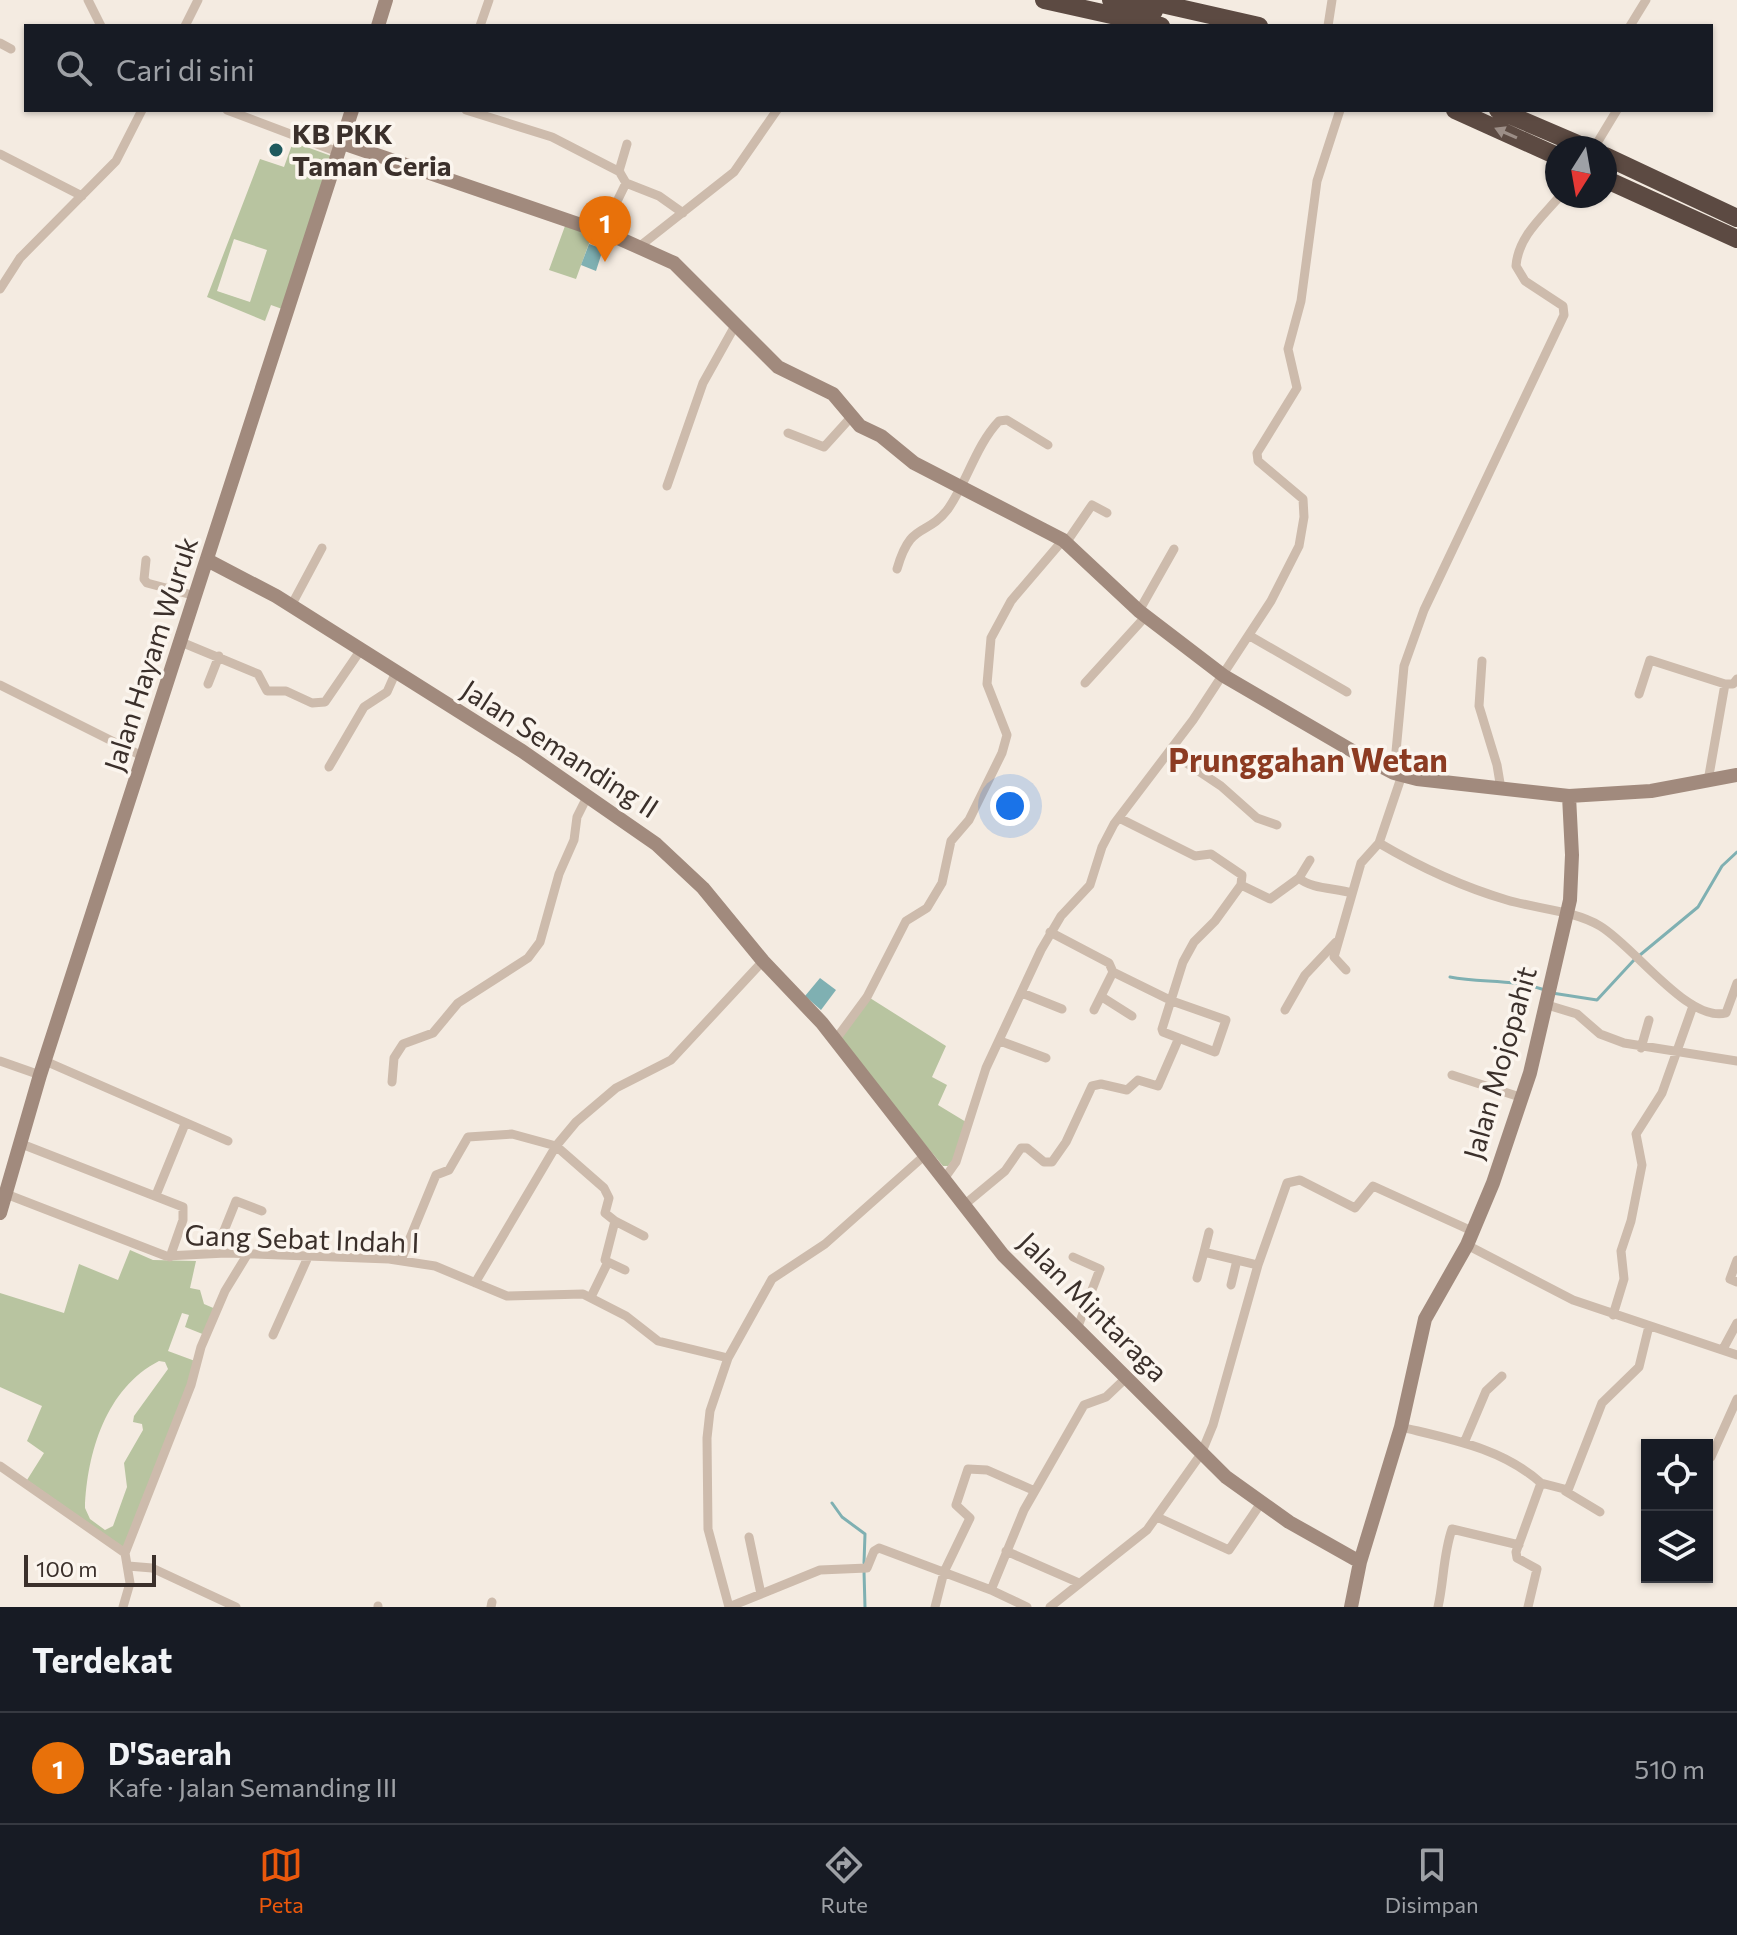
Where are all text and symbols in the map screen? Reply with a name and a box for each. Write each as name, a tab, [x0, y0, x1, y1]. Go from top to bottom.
search box	[24, 24, 1713, 112]
icon: search	[52, 46, 96, 90]
text: Cari di sini	[116, 50, 255, 87]
place label: KB PKK Taman Ceria	[292, 116, 452, 182]
one-way arrow	[1494, 126, 1518, 139]
north arrow	[1545, 136, 1617, 208]
marker: KB PKK Taman Ceria	[267, 141, 285, 159]
pin: 1	[579, 196, 631, 262]
street label: Jalan Hayam Wuruk	[96, 532, 204, 775]
street label: Jalan Semanding II	[456, 672, 665, 824]
district label: Prunggahan Wetan	[1168, 739, 1448, 779]
your location	[990, 786, 1030, 826]
street label: Jalan Mojopahit	[1455, 962, 1543, 1163]
street label: Gang Sebat Indah I	[184, 1217, 420, 1259]
street label: Jalan Mintaraga	[1012, 1225, 1175, 1388]
map controls	[1641, 1439, 1713, 1583]
button: locate	[1641, 1439, 1713, 1511]
button: layers	[1641, 1511, 1713, 1583]
scale bar	[24, 1551, 156, 1587]
text: 100 m	[36, 1555, 98, 1582]
text: Terdekat	[32, 1638, 173, 1680]
text: D'Saerah	[108, 1734, 232, 1771]
text: 1	[52, 1753, 64, 1784]
text: 510 m	[1634, 1753, 1705, 1784]
text: Kafe · Jalan Semanding III	[108, 1771, 397, 1802]
tab: Peta	[258, 1843, 304, 1918]
tab: Rute	[821, 1843, 868, 1918]
tab: Disimpan	[1385, 1843, 1479, 1918]

